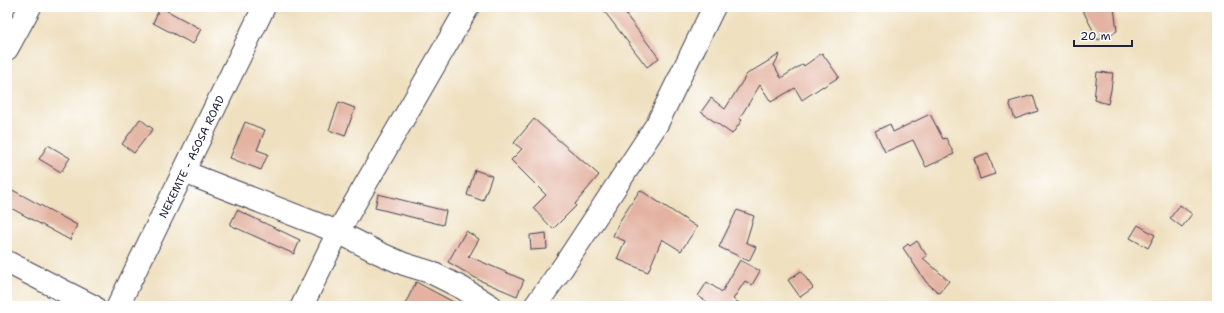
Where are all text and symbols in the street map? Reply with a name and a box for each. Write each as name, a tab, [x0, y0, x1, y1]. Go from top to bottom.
scale bar	[1074, 22, 1132, 48]
text: 20 m	[1080, 28, 1111, 44]
street label: NEKEMTE - ASOSA ROAD	[156, 93, 228, 221]

